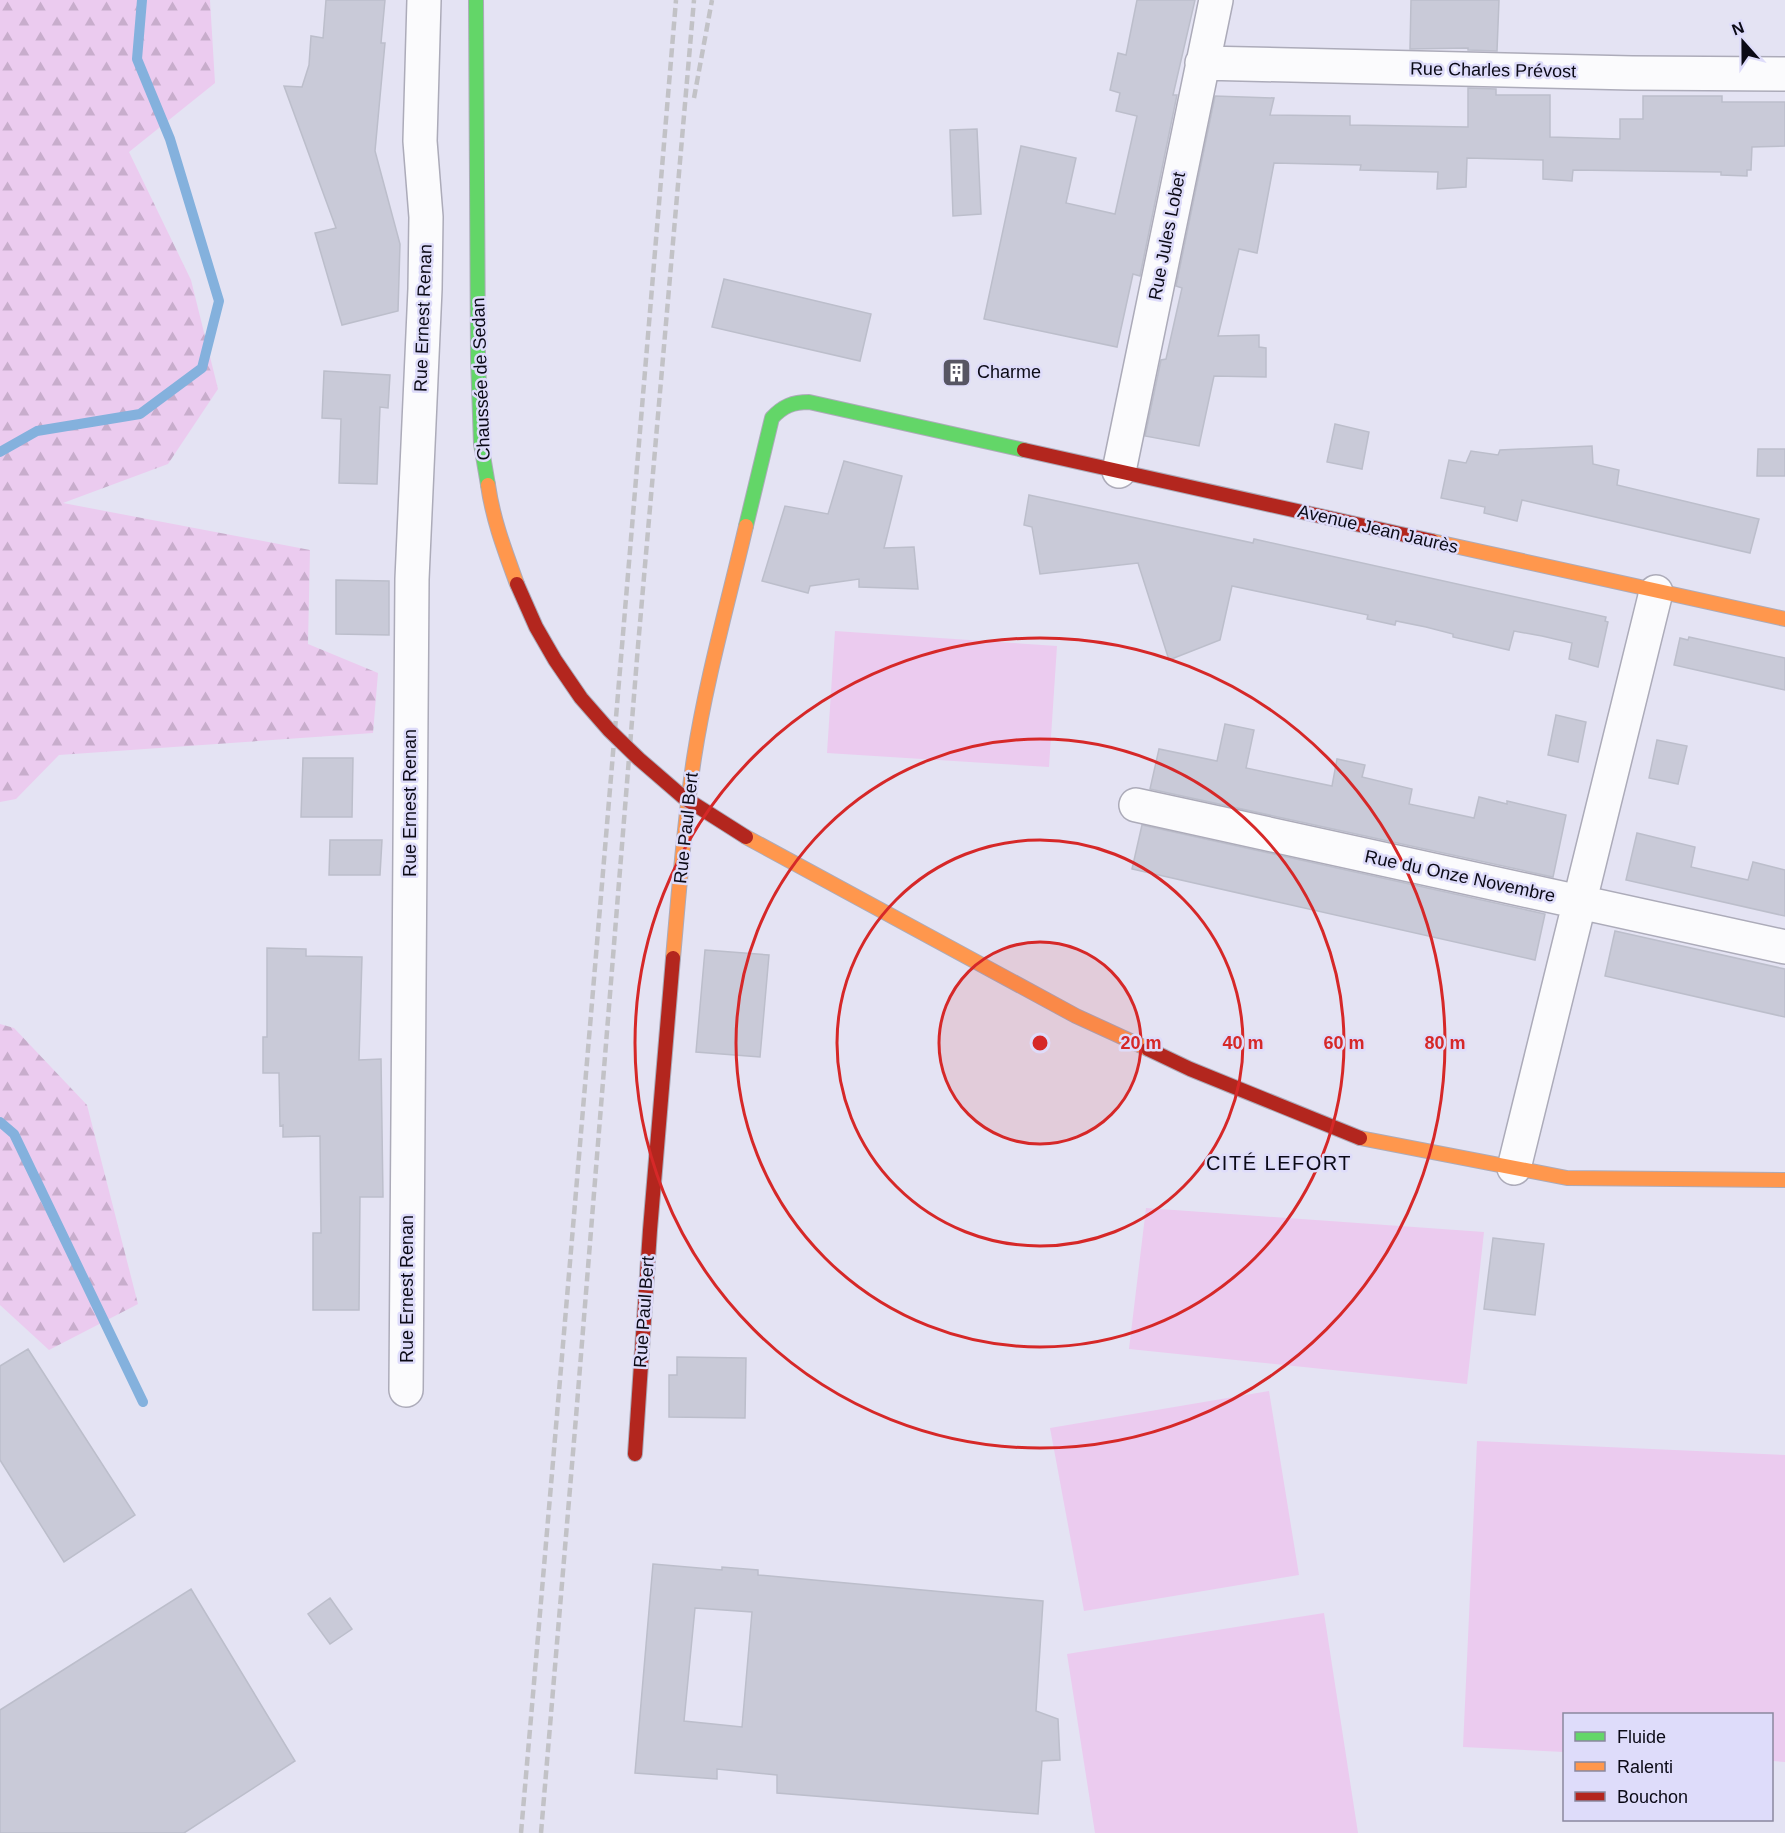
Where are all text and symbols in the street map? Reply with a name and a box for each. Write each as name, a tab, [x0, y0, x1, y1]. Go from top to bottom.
north arrow	[1713, 12, 1773, 72]
text: N	[1729, 18, 1746, 38]
street label: Rue Charles Prévost	[1410, 59, 1576, 81]
street label: Rue Jules Lobet	[1145, 170, 1189, 302]
street label: Rue Ernest Renan	[410, 244, 436, 392]
street label: Chaussée de Sedan	[468, 297, 494, 461]
building icon: Charme	[940, 356, 972, 388]
place label: Charme	[977, 362, 1041, 382]
street label: Avenue Jean Jaurès	[1296, 501, 1460, 557]
street label: Rue Ernest Renan	[400, 729, 420, 877]
street label: Rue Paul Bert	[670, 771, 702, 885]
street label: Rue du Onze Novembre	[1363, 846, 1557, 906]
centre of rings	[1030, 1033, 1050, 1053]
text: 20 m	[1120, 1033, 1162, 1053]
text: 40 m	[1222, 1033, 1264, 1053]
text: 60 m	[1323, 1033, 1365, 1053]
text: 80 m	[1424, 1033, 1466, 1053]
district label: CITÉ LEFORT	[1206, 1152, 1352, 1174]
street label: Rue Ernest Renan	[397, 1215, 417, 1363]
street label: Rue Paul Bert	[630, 1255, 658, 1369]
legend	[1563, 1713, 1773, 1821]
text: Fluide	[1617, 1727, 1666, 1747]
text: Ralenti	[1617, 1757, 1673, 1777]
text: Bouchon	[1617, 1787, 1688, 1807]

